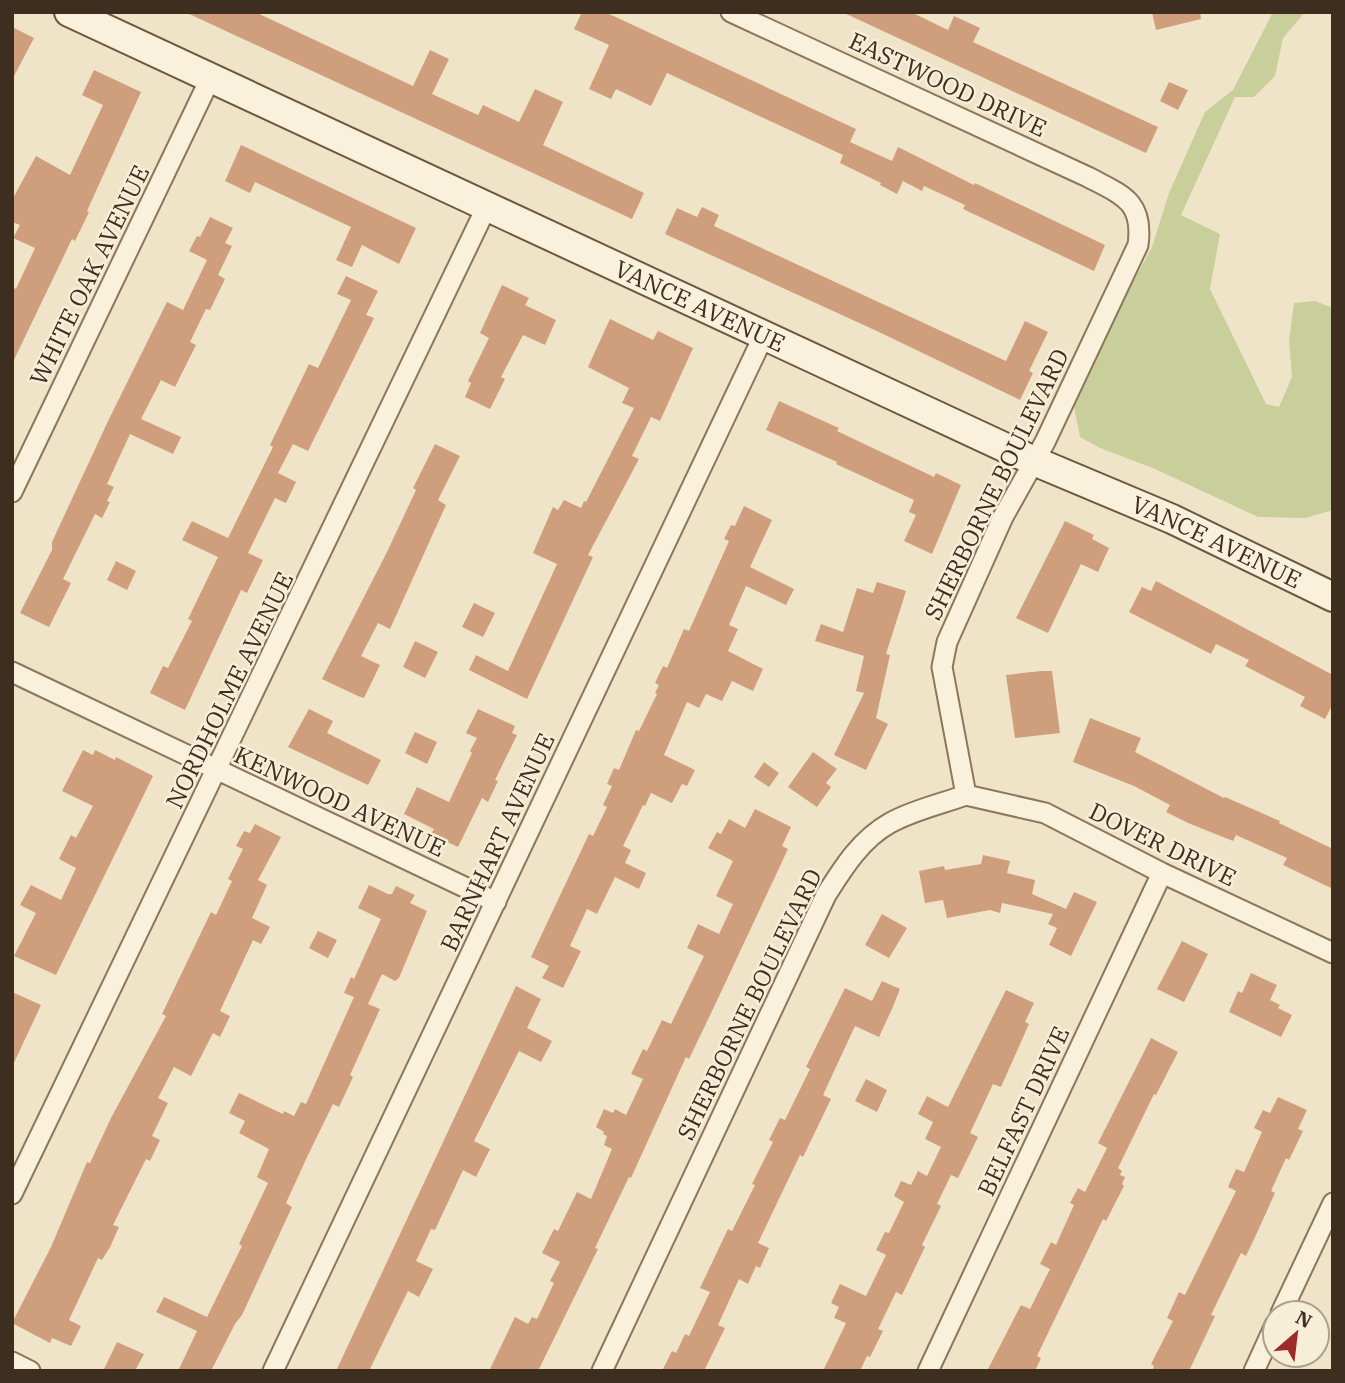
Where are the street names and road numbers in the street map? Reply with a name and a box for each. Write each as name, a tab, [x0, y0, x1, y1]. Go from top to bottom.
street label: EASTWOOD DRIVE	[844, 24, 1052, 144]
street label: WHITE OAK AVENUE	[22, 160, 156, 390]
street label: VANCE AVENUE	[610, 252, 791, 359]
street label: SHERBORNE BOULEVARD	[916, 343, 1076, 625]
street label: VANCE AVENUE	[1127, 488, 1307, 595]
street label: NORDHOLME AVENUE	[158, 566, 300, 814]
street label: BARNHART AVENUE	[432, 728, 562, 956]
street label: KENWOOD AVENUE	[229, 738, 451, 864]
street label: DOVER DRIVE	[1084, 795, 1242, 893]
street label: SHERBORNE BOULEVARD	[669, 863, 829, 1145]
street label: BELFAST DRIVE	[970, 1021, 1076, 1201]

